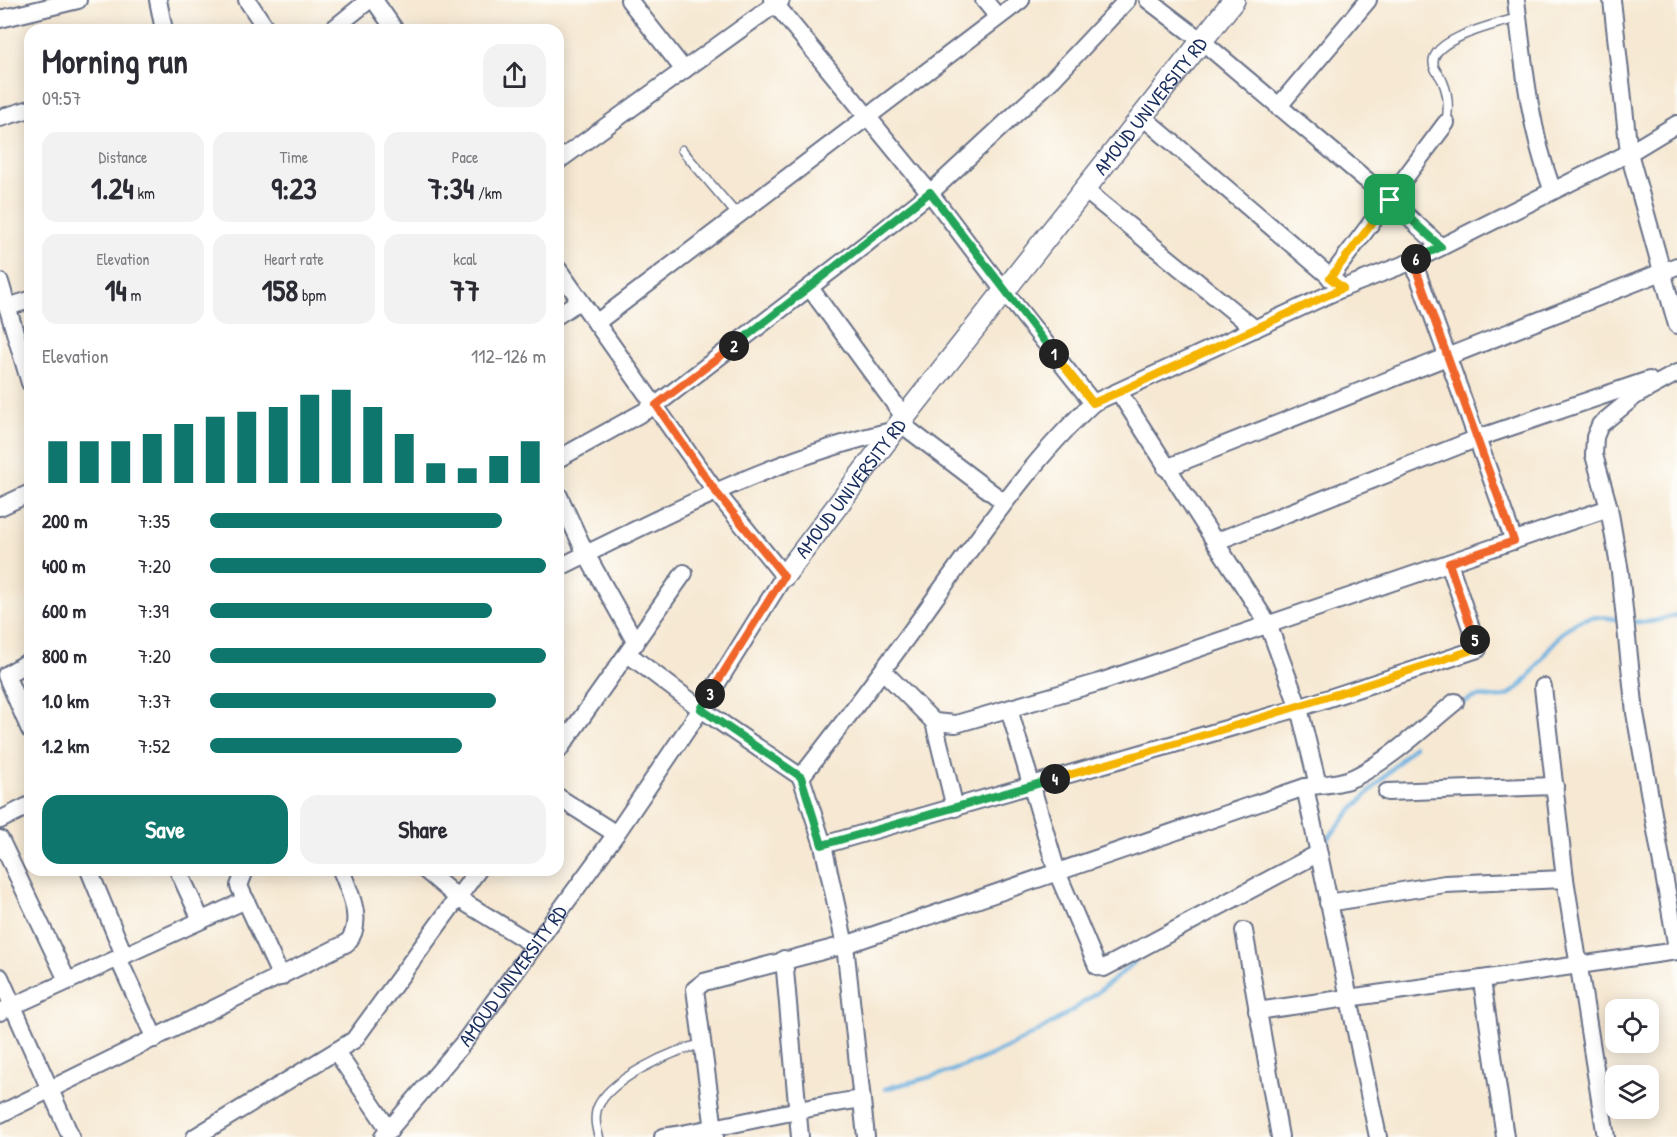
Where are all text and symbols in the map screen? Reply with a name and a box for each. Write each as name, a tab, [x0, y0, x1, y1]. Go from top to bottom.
street label: AMOUD UNIVERSITY RD	[1087, 31, 1213, 180]
text: Morning run	[42, 39, 188, 83]
button: share	[483, 44, 546, 107]
text: 09:57	[42, 84, 81, 111]
text: Distance	[99, 146, 147, 168]
text: Time	[280, 146, 308, 168]
text: Pace	[452, 146, 478, 168]
text: 1.24	[91, 168, 134, 208]
text: 9:23	[271, 168, 317, 208]
text: 7:34	[428, 168, 474, 208]
pin	[1364, 174, 1415, 225]
text: km	[134, 182, 155, 204]
text: /km	[474, 182, 502, 204]
icon: arrive	[1373, 183, 1406, 216]
pin: 6	[1401, 244, 1431, 274]
text: Elevation	[96, 248, 150, 270]
text: Heart rate	[264, 248, 324, 270]
text: kcal	[453, 248, 477, 270]
text: 6	[1413, 248, 1419, 270]
text: 14	[105, 270, 127, 310]
text: 158	[262, 270, 298, 310]
text: 77	[450, 270, 480, 310]
text: m	[127, 284, 141, 306]
text: bpm	[298, 284, 326, 306]
pin: 2	[719, 331, 749, 361]
text: 2	[730, 335, 738, 357]
pin: 1	[1039, 339, 1069, 369]
text: Elevation	[42, 342, 108, 369]
text: 112–126 m	[471, 342, 546, 369]
text: 1	[1051, 343, 1057, 365]
street label: AMOUD UNIVERSITY RD	[788, 412, 912, 563]
text: 200 m	[42, 507, 87, 534]
text: 7:35	[138, 507, 170, 534]
text: 400 m	[42, 552, 86, 579]
text: 7:20	[138, 552, 171, 579]
text: 600 m	[42, 597, 86, 624]
text: 7:39	[138, 597, 169, 624]
pin: 5	[1460, 625, 1490, 655]
text: 5	[1472, 629, 1478, 651]
text: 800 m	[42, 642, 87, 669]
text: 7:20	[138, 642, 171, 669]
pin: 3	[695, 679, 725, 709]
text: 3	[706, 683, 714, 705]
text: 1.0 km	[42, 687, 89, 714]
text: 7:37	[138, 687, 171, 714]
text: 1.2 km	[42, 732, 89, 759]
text: 7:52	[138, 732, 170, 759]
pin: 4	[1040, 764, 1070, 794]
text: 4	[1052, 768, 1058, 790]
button: Save	[42, 795, 288, 864]
button: Share	[300, 795, 546, 864]
street label: AMOUD UNIVERSITY RD	[452, 899, 573, 1052]
map controls	[1605, 999, 1659, 1119]
button: locate	[1605, 999, 1659, 1053]
button: layers	[1605, 1065, 1659, 1119]

